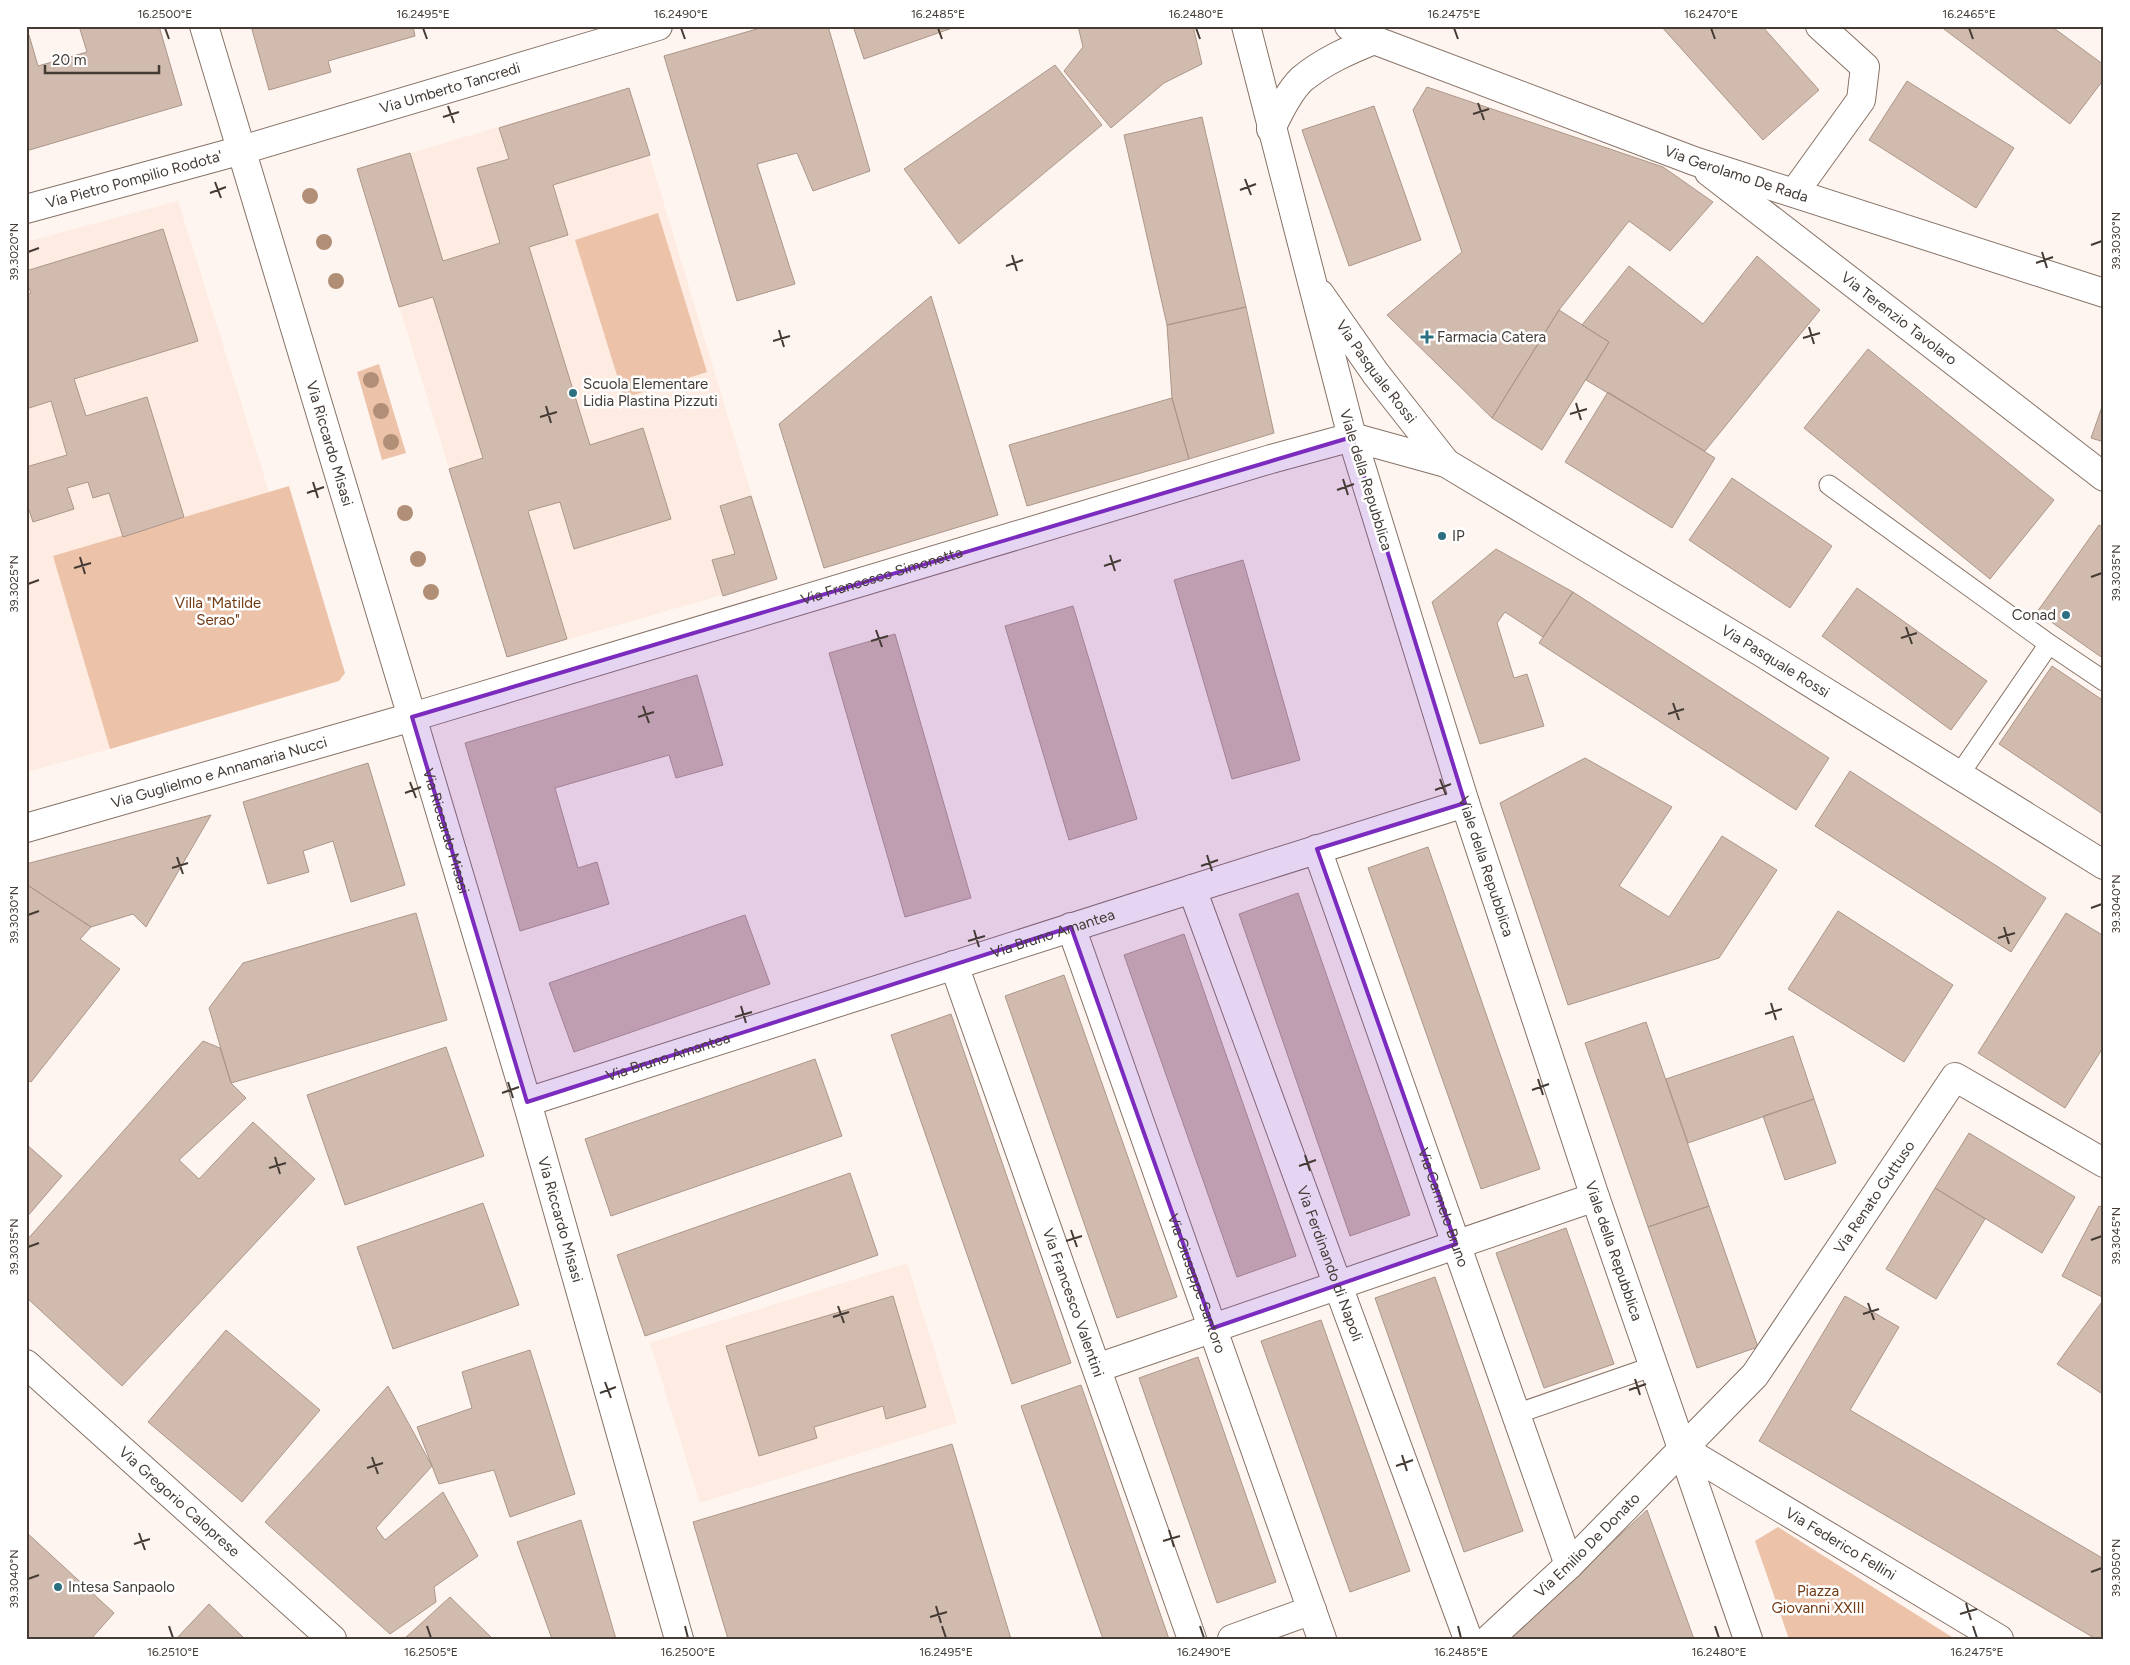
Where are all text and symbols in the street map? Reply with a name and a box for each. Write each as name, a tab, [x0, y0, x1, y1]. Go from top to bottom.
text: 16.2500°E	[138, 7, 192, 21]
text: 16.2495°E	[396, 7, 450, 21]
text: 16.2490°E	[654, 7, 708, 21]
text: 16.2485°E	[911, 7, 965, 21]
text: 16.2480°E	[1169, 7, 1224, 21]
text: 16.2475°E	[1427, 7, 1481, 21]
text: 16.2470°E	[1684, 7, 1738, 21]
text: 16.2465°E	[1942, 7, 1996, 21]
scale bar	[45, 42, 159, 74]
text: 20 m	[52, 51, 86, 69]
street label: Via Umberto Tancredi	[378, 59, 523, 117]
street label: Via Gerolamo De Rada	[1662, 142, 1811, 206]
street label: Via Pietro Pompilio Rodota'	[44, 147, 224, 212]
text: 39.3030°N	[2109, 212, 2123, 270]
text: 39.3020°N	[7, 223, 21, 281]
street label: Via Terenzio Tavolaro	[1837, 268, 1961, 369]
street label: Via Pasquale Rossi	[1332, 317, 1420, 427]
place label: Farmacia Catera	[1437, 328, 1546, 346]
marker: Farmacia Catera	[1421, 331, 1433, 343]
place label: Scuola Elementare Lidia Plastina Pizzuti	[583, 375, 718, 410]
street label: Via Riccardo Misasi	[302, 379, 357, 508]
marker: Scuola Elementare Lidia Plastina Pizzuti	[567, 387, 579, 399]
street label: Viale della Repubblica	[1336, 407, 1396, 553]
place label: IP	[1452, 527, 1465, 545]
marker: IP	[1436, 530, 1448, 542]
street label: Via Francesco Simonetta	[799, 543, 965, 609]
text: 39.3035°N	[2109, 544, 2123, 602]
text: 39.3025°N	[7, 555, 21, 613]
park label: Villa "Matilde Serao"	[175, 594, 261, 629]
place label: Conad	[2012, 606, 2056, 624]
marker: Conad	[2060, 609, 2072, 621]
street label: Via Pasquale Rossi	[1718, 621, 1833, 701]
street label: Via Guglielmo e Annamaria Nucci	[109, 733, 329, 812]
street label: Via Riccardo Misasi	[419, 766, 473, 896]
street label: Viale della Repubblica	[1454, 794, 1518, 939]
text: 39.3040°N	[2109, 875, 2123, 933]
text: 39.3030°N	[7, 886, 21, 944]
street label: Via Bruno Amantea	[988, 905, 1117, 962]
street label: Via Bruno Amantea	[604, 1029, 732, 1085]
street label: Via Renato Guttuso	[1830, 1137, 1919, 1257]
street label: Via Carmelo Bruno	[1414, 1145, 1473, 1270]
street label: Via Riccardo Misasi	[534, 1155, 587, 1284]
street label: Viale della Repubblica	[1581, 1179, 1646, 1323]
street label: Via Ferdinando di Napoli	[1293, 1183, 1367, 1344]
text: 39.3045°N	[2109, 1207, 2123, 1265]
street label: Via Giuseppe Santoro	[1164, 1211, 1230, 1356]
text: 39.3035°N	[7, 1218, 21, 1276]
street label: Via Francesco Valentini	[1039, 1226, 1108, 1379]
street label: Via Gregorio Caloprese	[115, 1443, 243, 1561]
street label: Via Emilio De Donato	[1531, 1489, 1644, 1601]
street label: Via Federico Fellini	[1782, 1504, 1899, 1584]
text: 39.3050°N	[2109, 1539, 2123, 1597]
text: 39.3040°N	[7, 1550, 21, 1608]
place label: Intesa Sanpaolo	[68, 1578, 175, 1596]
marker: Intesa Sanpaolo	[52, 1581, 64, 1593]
park label: Piazza Giovanni XXIII	[1771, 1582, 1865, 1617]
text: 16.2510°E	[147, 1645, 199, 1659]
text: 16.2505°E	[404, 1645, 458, 1659]
text: 16.2500°E	[661, 1645, 715, 1659]
text: 16.2495°E	[919, 1645, 973, 1659]
text: 16.2490°E	[1177, 1645, 1231, 1659]
text: 16.2485°E	[1434, 1645, 1488, 1659]
text: 16.2480°E	[1692, 1645, 1747, 1659]
text: 16.2475°E	[1950, 1645, 2004, 1659]

